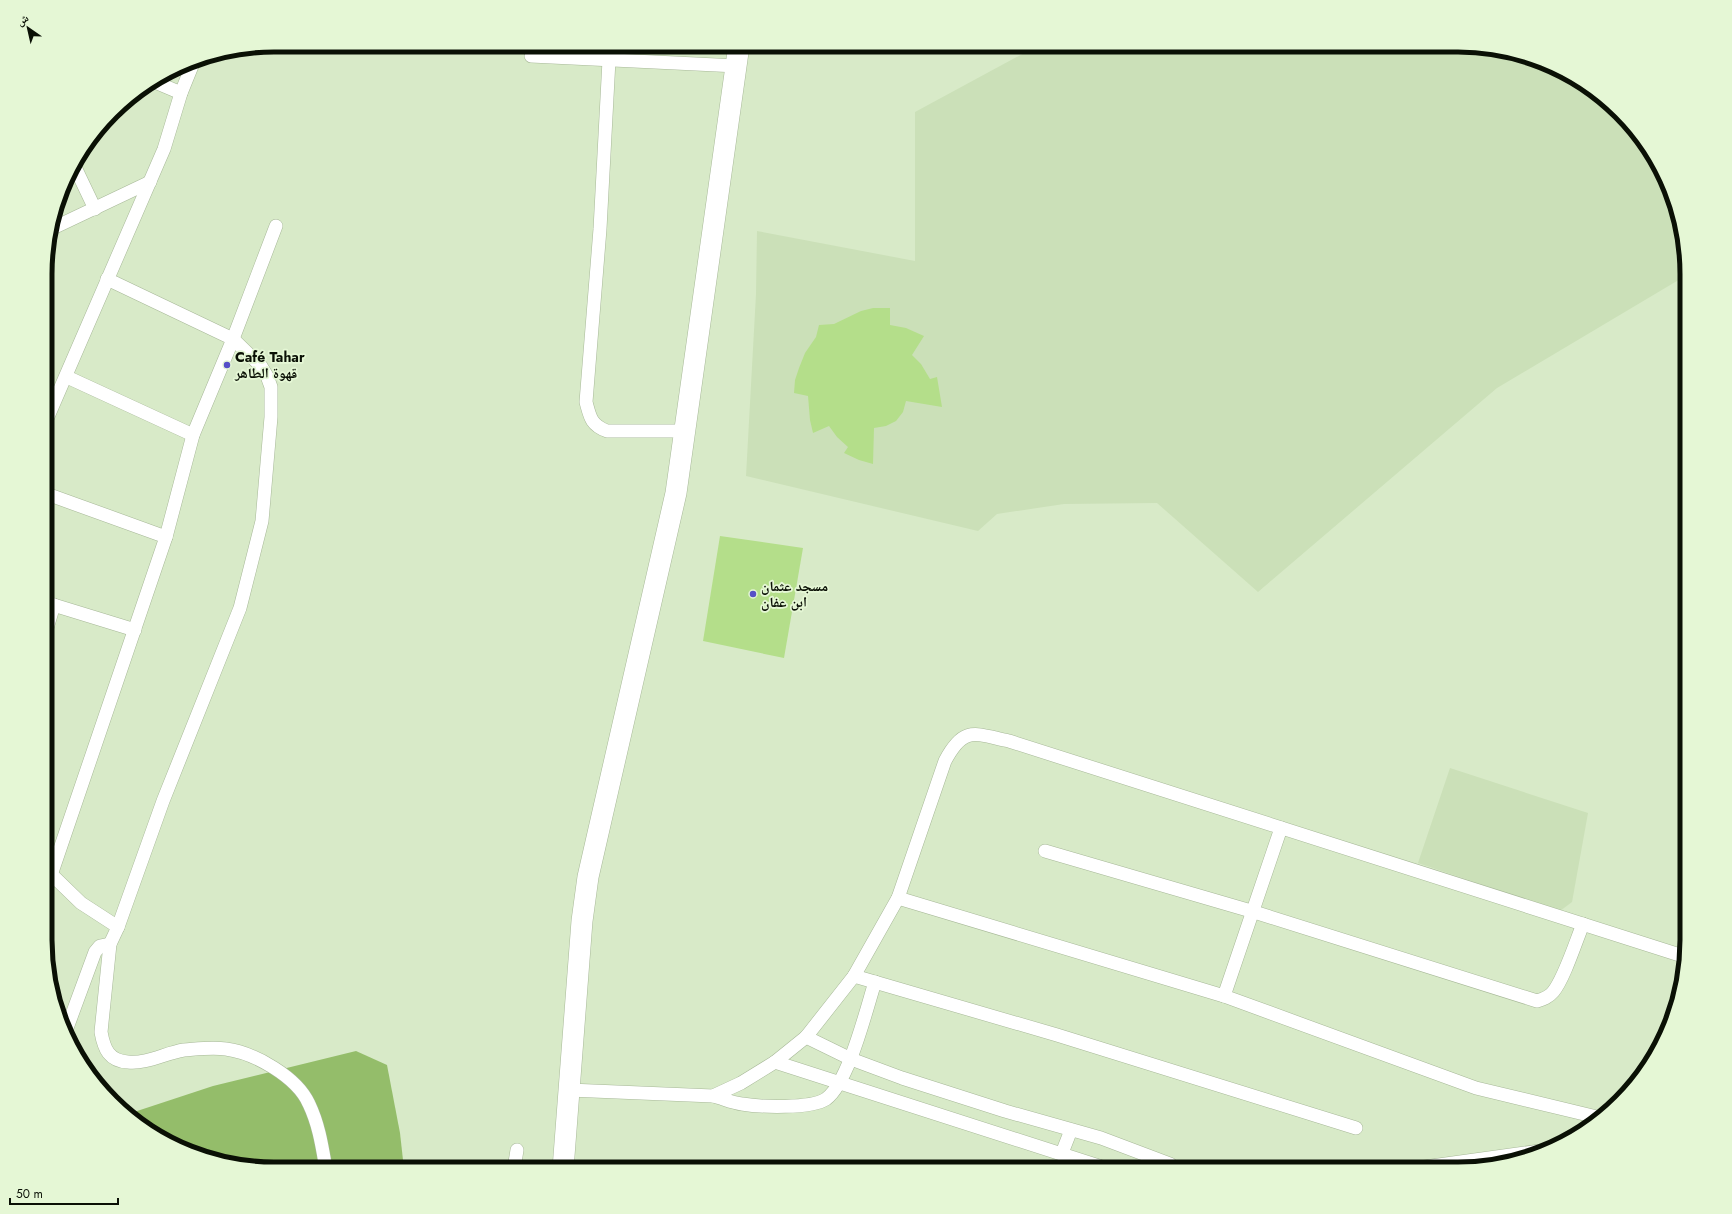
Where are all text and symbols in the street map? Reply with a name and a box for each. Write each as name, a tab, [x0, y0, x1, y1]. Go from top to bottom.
north arrow	[8, 8, 48, 48]
text: ش	[13, 10, 32, 30]
place label: Café Tahar قهوة الطاهر	[234, 347, 305, 383]
marker: Café Tahar قهوة الطاهر	[222, 360, 232, 370]
place label: مسجد عثمان ابن عفان	[761, 576, 828, 612]
marker: مسجد عثمان ابن عفان	[748, 589, 758, 599]
scale bar	[10, 1180, 118, 1206]
text: 50 m	[16, 1185, 43, 1203]

